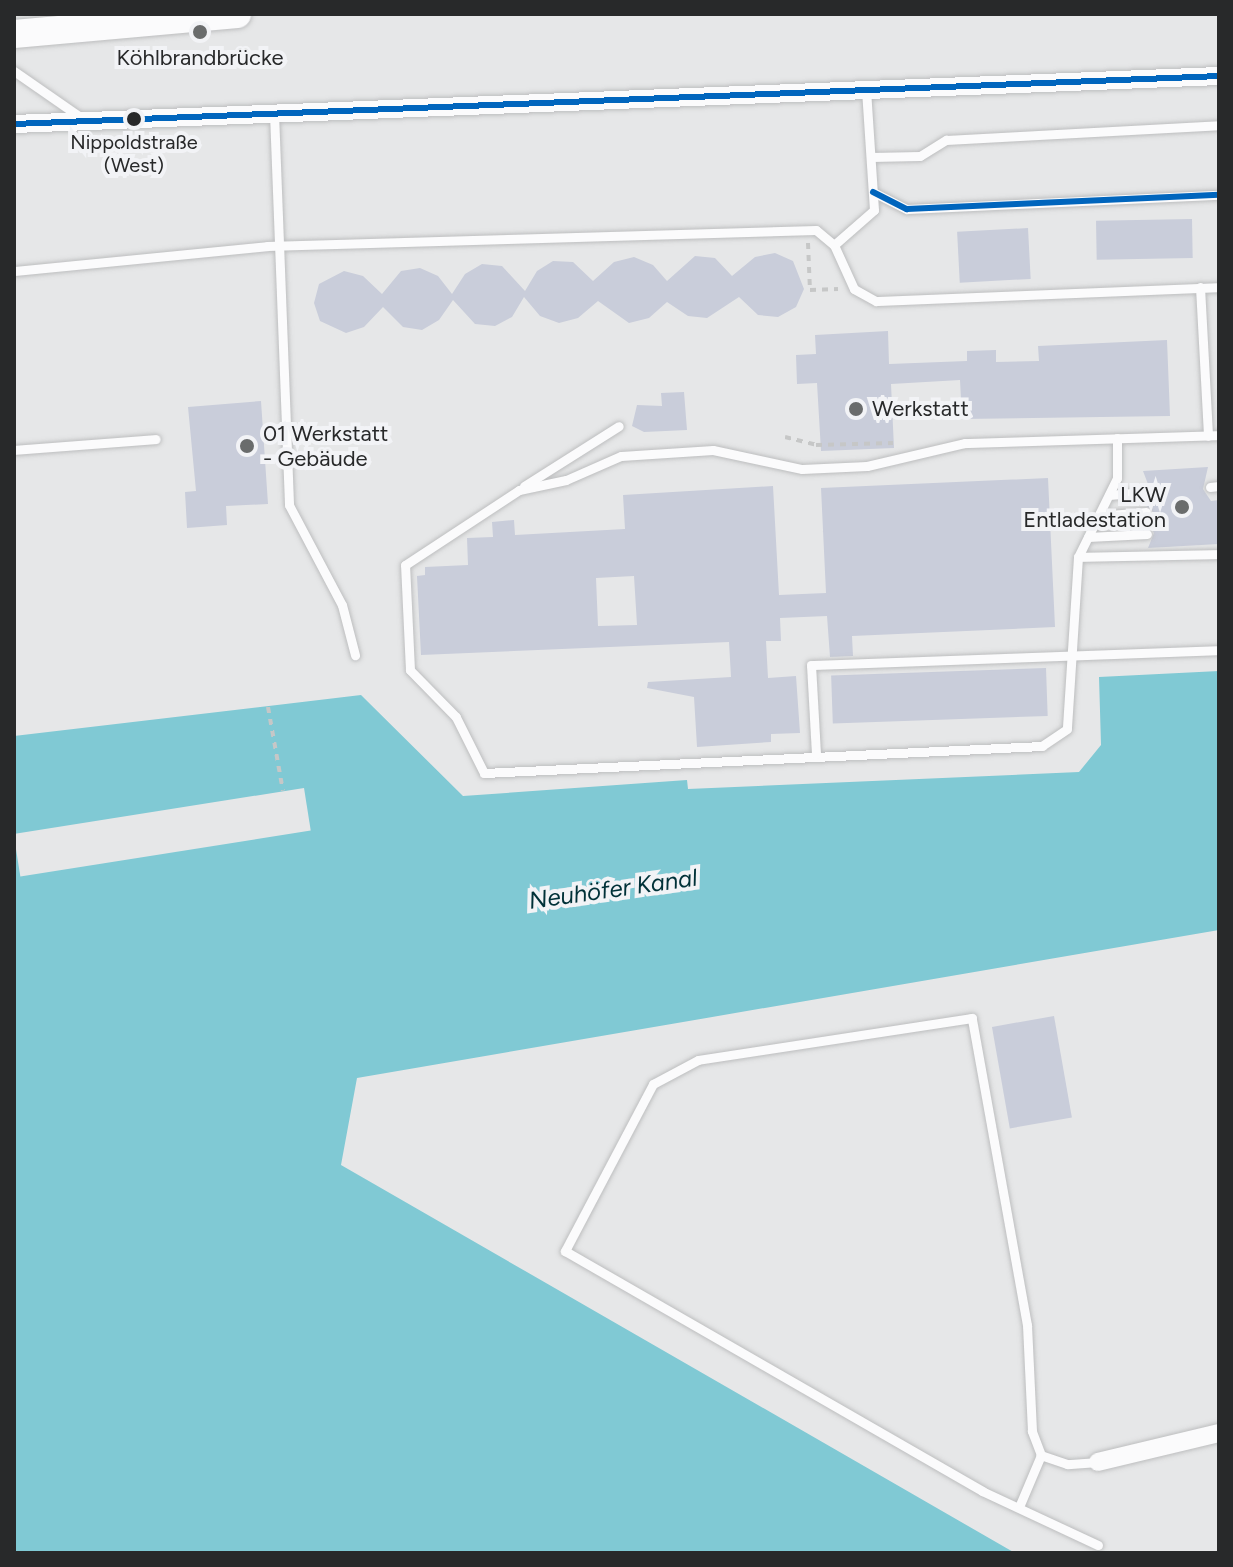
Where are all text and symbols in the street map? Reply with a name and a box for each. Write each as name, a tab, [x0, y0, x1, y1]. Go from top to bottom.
marker: Köhlbrandbrücke	[191, 23, 209, 41]
place label: Köhlbrandbrücke	[117, 45, 283, 71]
marker: Nippoldstraße (West)	[126, 111, 142, 127]
place label: Nippoldstraße (West)	[70, 130, 198, 177]
place label: Werkstatt	[872, 396, 969, 422]
marker: Werkstatt	[847, 400, 865, 418]
place label: 01 Werkstatt - Gebäude	[263, 420, 388, 472]
marker: 01 Werkstatt - Gebäude	[238, 437, 256, 455]
place label: LKW Entladestation	[1023, 481, 1166, 532]
marker: LKW Entladestation	[1173, 498, 1191, 516]
water label: Neuhöfer Kanal	[527, 863, 699, 915]

